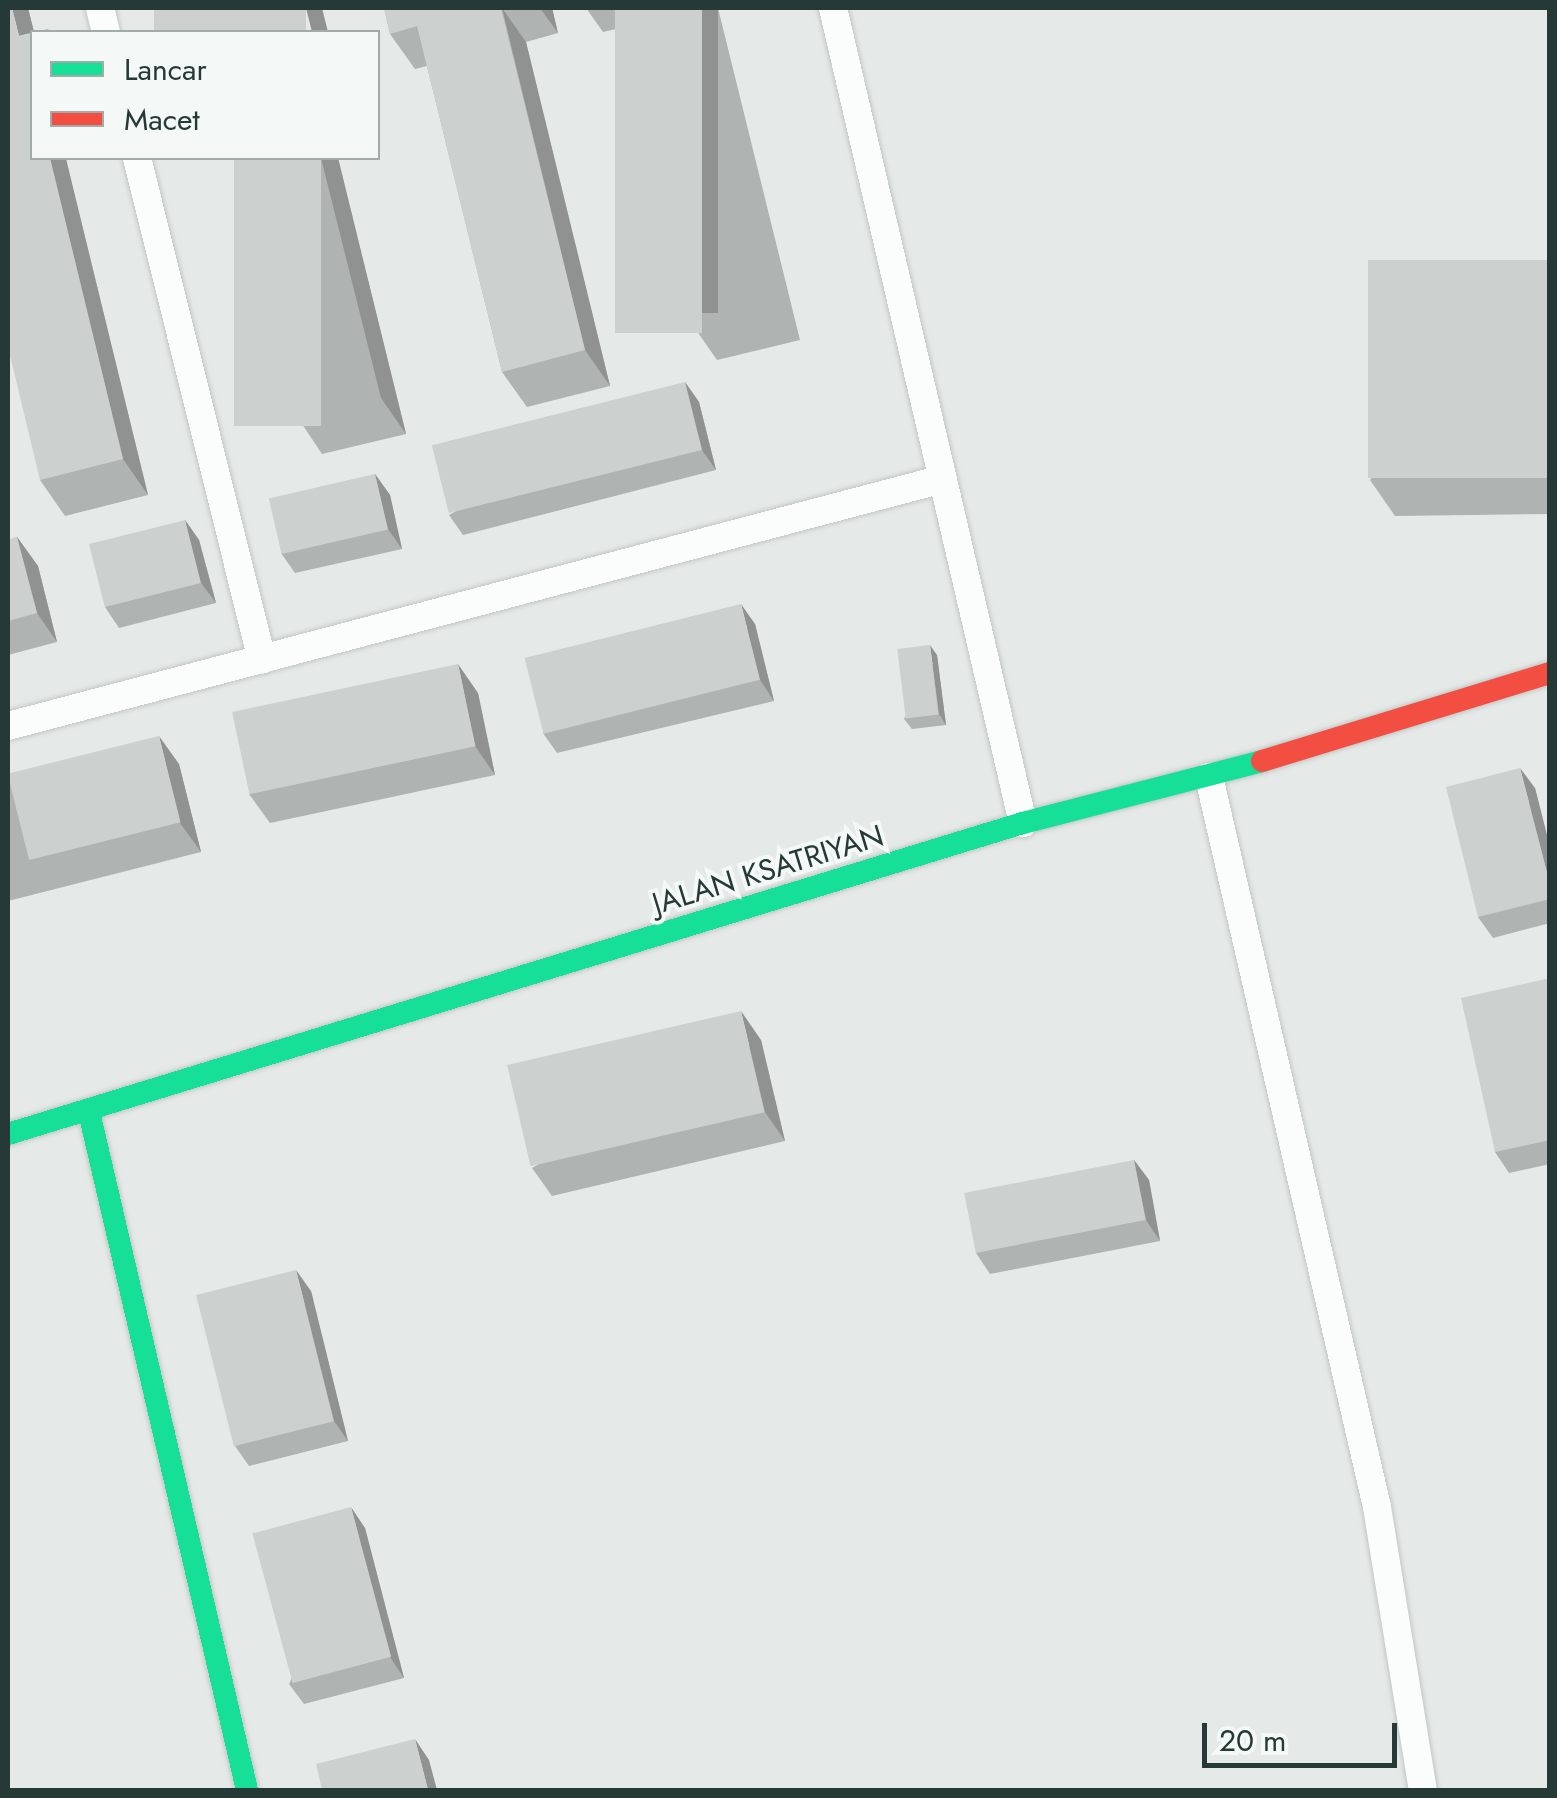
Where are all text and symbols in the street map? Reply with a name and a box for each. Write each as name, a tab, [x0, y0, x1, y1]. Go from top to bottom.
legend	[30, 30, 380, 160]
text: Lancar	[124, 48, 207, 91]
text: Macet	[124, 98, 200, 141]
street label: JALAN KSATRIYAN	[648, 818, 888, 922]
scale bar	[1207, 1703, 1402, 1765]
text: 20 m	[1219, 1719, 1286, 1762]

